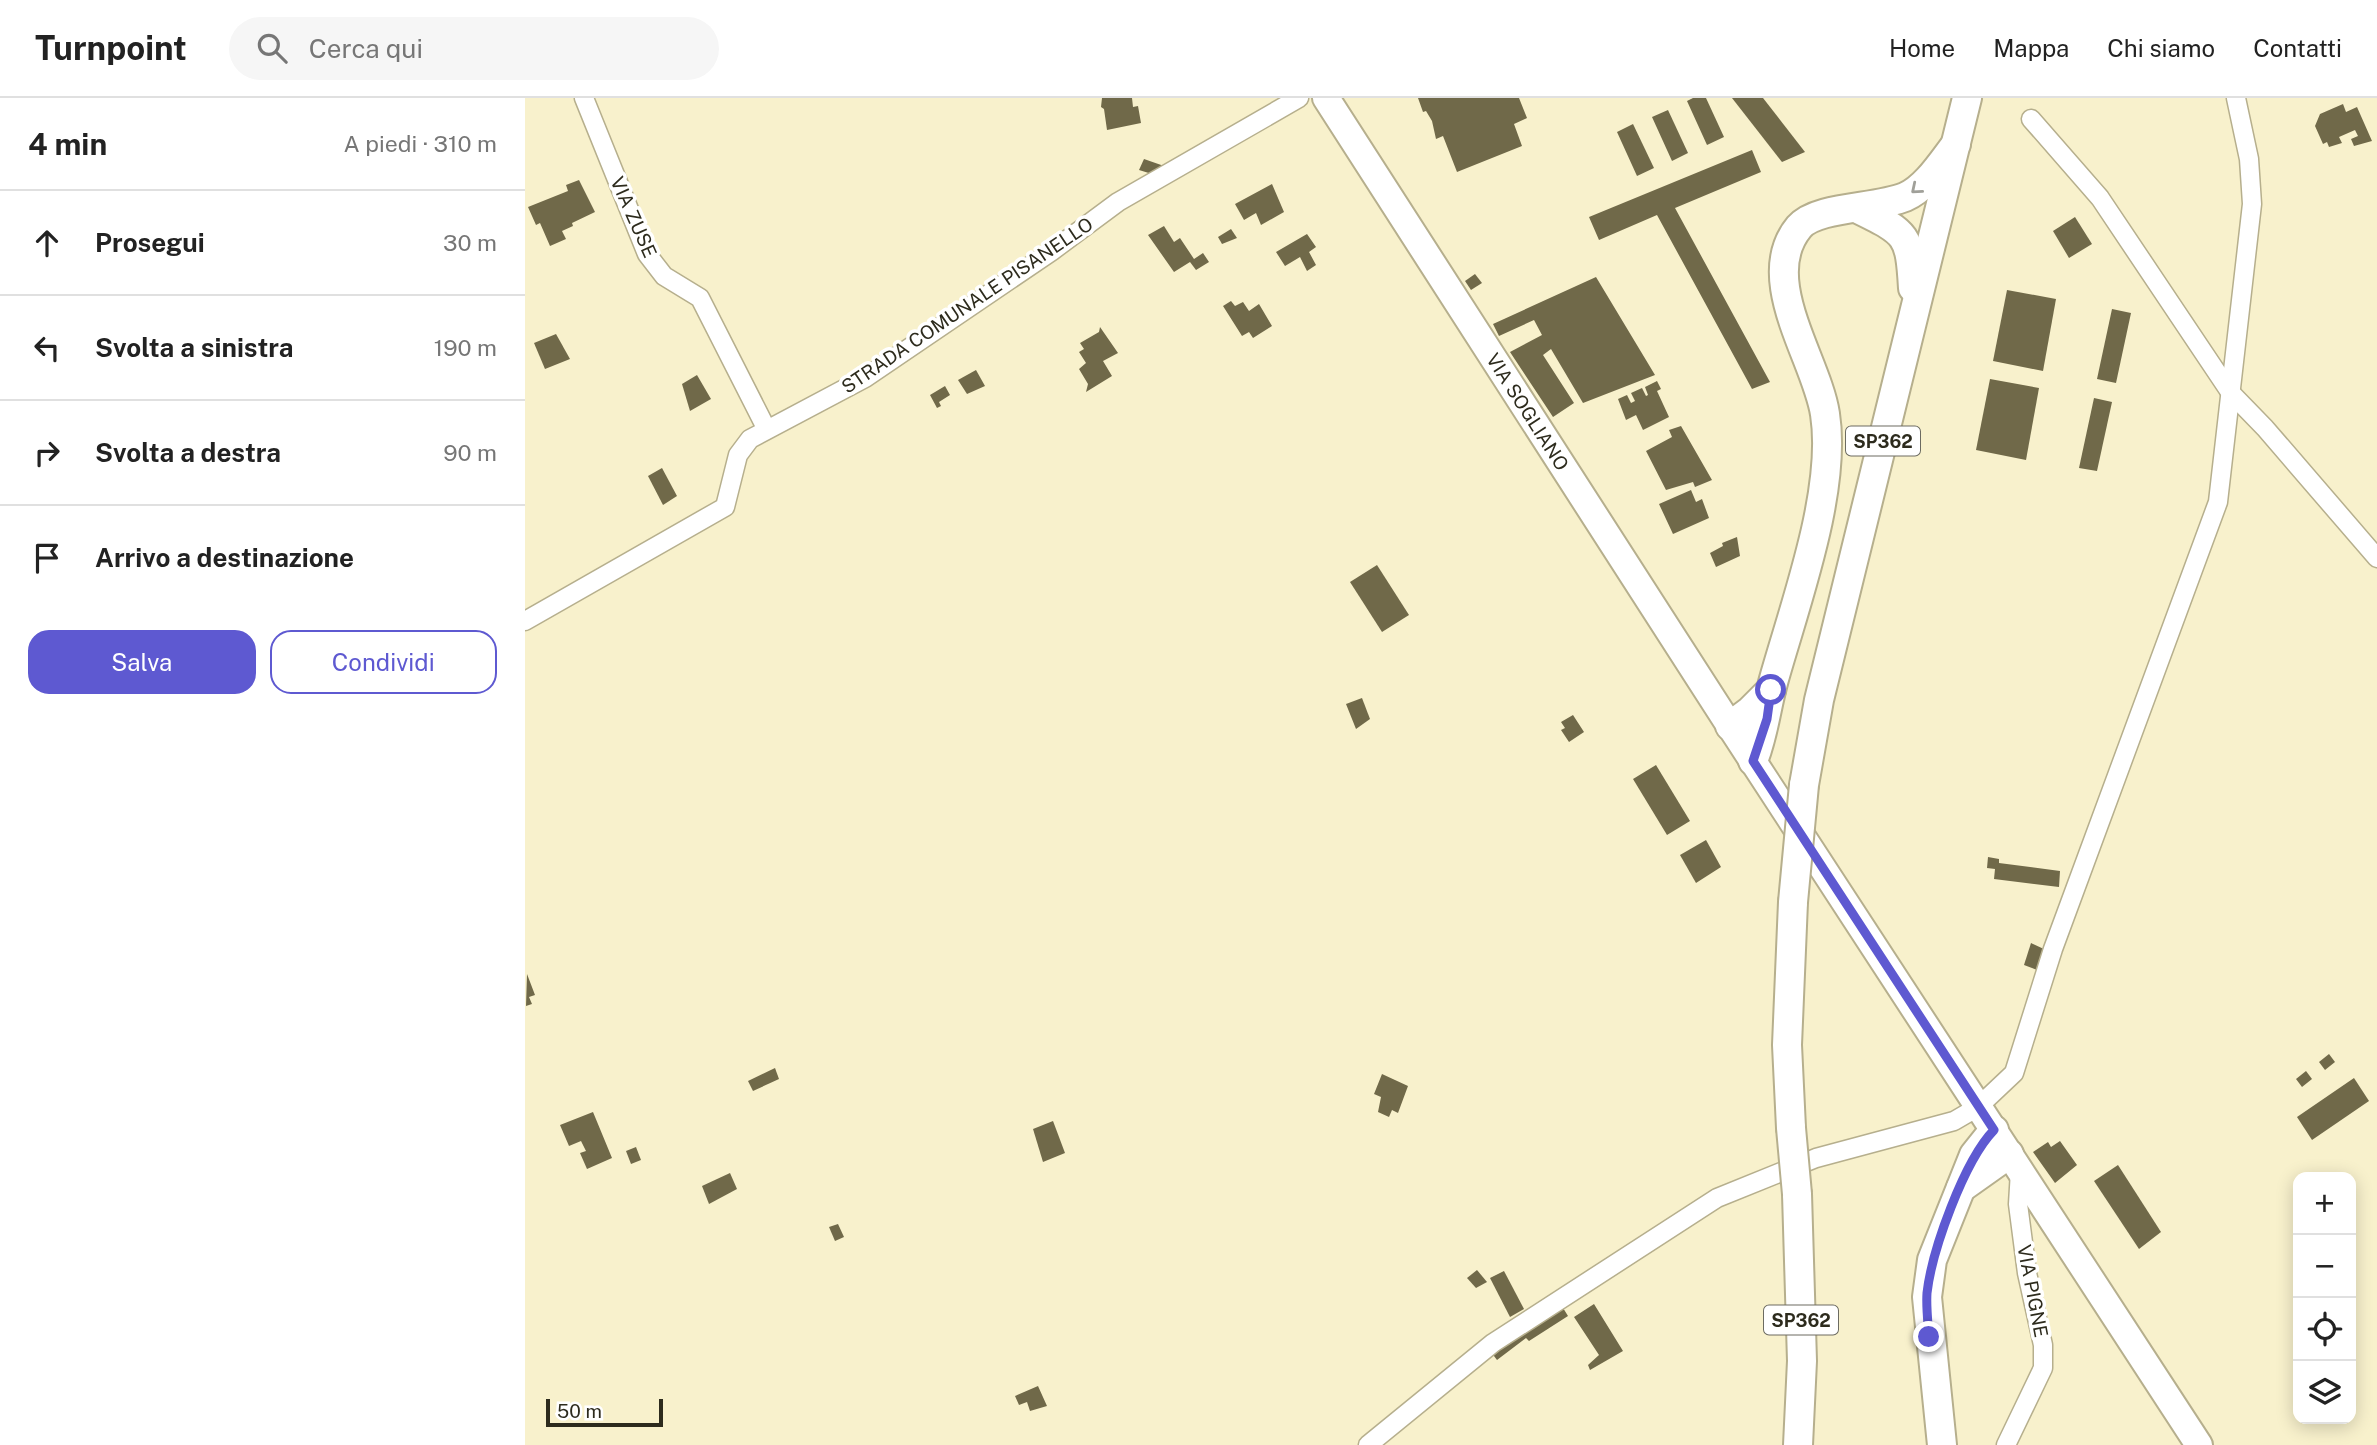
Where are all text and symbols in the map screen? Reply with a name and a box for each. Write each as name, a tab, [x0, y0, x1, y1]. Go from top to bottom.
search box	[229, 17, 719, 80]
text: Turnpoint	[35, 29, 187, 67]
icon: search	[253, 29, 291, 67]
text: Cerca qui	[309, 33, 423, 64]
text: Home	[1889, 34, 1955, 62]
text: Mappa	[1993, 34, 2069, 62]
text: Chi siamo	[2107, 34, 2215, 62]
text: Contatti	[2253, 34, 2342, 62]
text: 4 min	[28, 126, 107, 162]
text: A piedi · 310 m	[343, 130, 497, 157]
street label: VIA ZUSE	[606, 173, 662, 261]
one-way arrow	[1911, 181, 1924, 193]
street label: STRADA COMUNALE PISANELLO	[837, 212, 1097, 398]
icon: ahead	[28, 224, 66, 262]
text: Prosegui	[95, 227, 205, 258]
text: 30 m	[443, 229, 497, 256]
icon: left	[28, 329, 66, 367]
text: Svolta a sinistra	[95, 332, 293, 363]
text: 190 m	[434, 334, 497, 361]
street label: VIA SOGLIANO	[1482, 349, 1574, 474]
road number: SP362	[1846, 426, 1920, 456]
icon: right	[28, 434, 66, 472]
text: Svolta a destra	[95, 437, 281, 468]
text: 90 m	[443, 439, 497, 466]
icon: arrive	[28, 539, 66, 577]
text: Arrivo a destinazione	[95, 542, 354, 573]
button: Salva	[28, 630, 256, 694]
button: Condividi	[270, 630, 497, 694]
route start	[1755, 674, 1786, 705]
map controls	[2293, 1172, 2356, 1424]
button: +	[2293, 1172, 2356, 1235]
button: −	[2293, 1235, 2356, 1298]
street label: VIA PIGNE	[2013, 1243, 2053, 1339]
button: locate	[2293, 1298, 2356, 1361]
road number: SP362	[1764, 1306, 1838, 1335]
route end	[1913, 1321, 1944, 1352]
button: layers	[2293, 1361, 2356, 1424]
scale bar	[546, 1396, 663, 1428]
text: 50 m	[557, 1400, 602, 1422]

